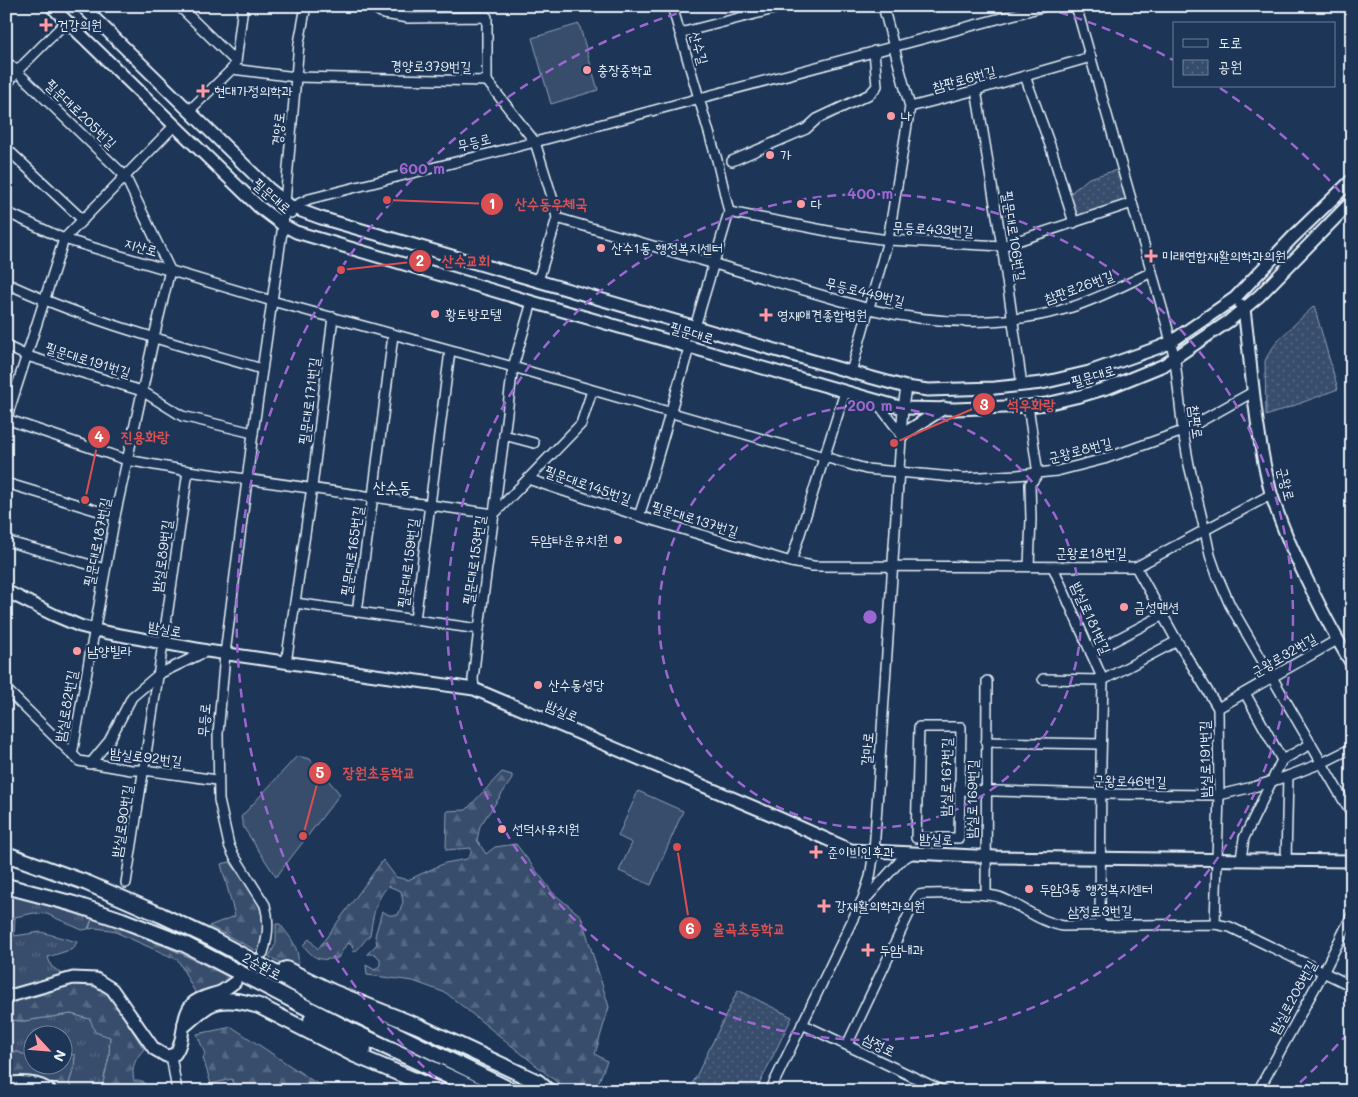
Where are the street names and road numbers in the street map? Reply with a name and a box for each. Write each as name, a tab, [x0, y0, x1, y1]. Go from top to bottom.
street label: 산수길	[686, 29, 713, 67]
street label: 경양로379번길	[391, 55, 472, 76]
street label: 참판로6번길	[930, 61, 998, 96]
street label: 필문대로205번길	[42, 75, 122, 153]
street label: 경양로	[267, 111, 288, 147]
street label: 무등로	[455, 128, 493, 155]
street label: 필문대로	[249, 174, 296, 218]
street label: 필문대로106번길	[998, 190, 1031, 283]
street label: 무등로433번길	[892, 217, 975, 240]
street label: 지산로	[122, 233, 160, 260]
street label: 참판로26번길	[1041, 265, 1117, 308]
street label: 무등로449번길	[824, 272, 907, 311]
street label: 필문대로	[668, 317, 716, 348]
street label: 필문대로191번길	[43, 338, 134, 382]
street label: 필문대로171번길	[294, 355, 323, 446]
street label: 필문대로	[1069, 360, 1117, 391]
street label: 참판로	[1185, 404, 1208, 440]
street label: 군왕로8번길	[1046, 432, 1114, 467]
street label: 필문대로145번길	[542, 461, 635, 508]
street label: 군왕로	[1273, 465, 1300, 503]
street label: 필문대로187번길	[79, 495, 115, 588]
street label: 필문대로137번길	[649, 496, 742, 541]
street label: 필문대로165번길	[336, 504, 367, 597]
street label: 필문대로153번길	[458, 513, 489, 606]
street label: 필문대로159번길	[393, 516, 423, 609]
street label: 밤실로89번길	[147, 518, 176, 593]
street label: 군왕로18번길	[1055, 543, 1127, 562]
street label: 밤실로181번길	[1067, 579, 1116, 658]
street label: 밤실로	[147, 616, 183, 641]
street label: 군왕로32번길	[1248, 628, 1320, 681]
street label: 밤실로82번길	[50, 668, 81, 743]
street label: 밤실로	[543, 695, 581, 726]
street label: 무등로	[193, 702, 214, 737]
street label: 밤실로191번길	[1194, 720, 1215, 798]
street label: 갈마로	[856, 731, 877, 766]
street label: 밤실로167번길	[935, 737, 956, 817]
street label: 밤실로92번길	[109, 743, 184, 770]
street label: 밤실로169번길	[961, 758, 982, 839]
street label: 군왕로46번길	[1093, 770, 1167, 791]
street label: 밤실로90번길	[106, 783, 137, 859]
street label: 밤실로	[919, 828, 953, 849]
street label: 삼정로3번길	[1068, 900, 1133, 921]
street label: 2순환로	[239, 947, 285, 984]
street label: 밤실로208번길	[1265, 956, 1321, 1037]
street label: 삼정로	[860, 1029, 899, 1060]

